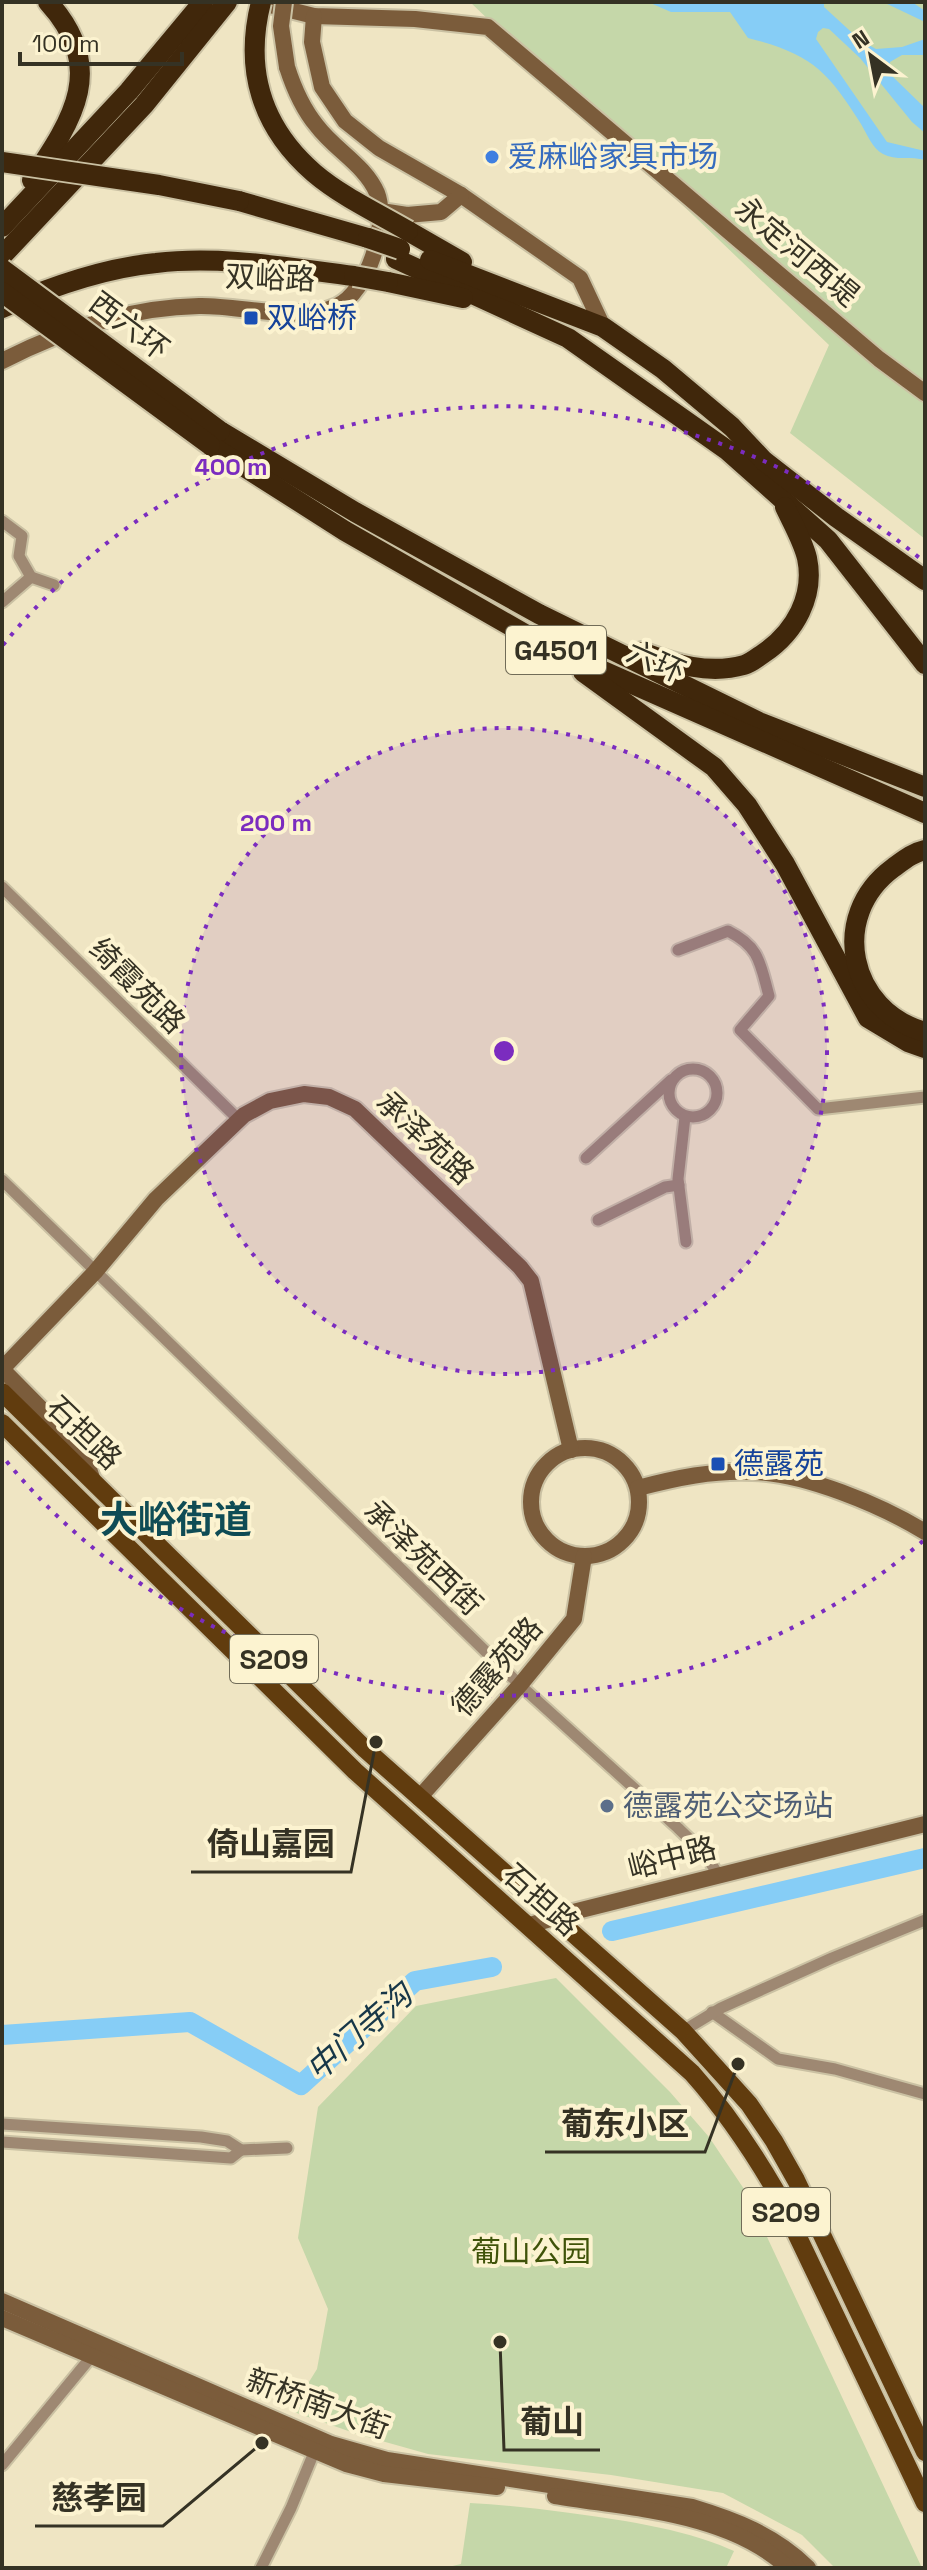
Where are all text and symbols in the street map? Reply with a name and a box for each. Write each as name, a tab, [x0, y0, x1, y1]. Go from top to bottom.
scale bar	[20, 16, 182, 66]
north arrow	[831, 16, 911, 96]
text: N	[847, 23, 874, 55]
text: 100 m	[32, 28, 100, 59]
place label: 爱麻峪家具市场	[508, 137, 718, 176]
marker: 爱麻峪家具市场	[483, 148, 501, 166]
street label: 永定河西堤	[727, 188, 867, 315]
street label: 双峪路	[224, 256, 316, 299]
street label: 西六环	[82, 283, 177, 368]
place label: 双峪桥	[267, 298, 357, 337]
marker: 双峪桥	[242, 309, 260, 327]
text: 400 m	[195, 451, 267, 482]
road number: G4501	[506, 626, 606, 674]
street label: 六环	[621, 632, 692, 692]
text: 200 m	[240, 807, 312, 838]
street label: 绮霞苑路	[81, 929, 194, 1042]
centre of rings	[490, 1037, 518, 1065]
street label: 承泽苑路	[368, 1082, 483, 1193]
street label: 石担路	[38, 1387, 130, 1478]
place label: 德露苑	[734, 1444, 824, 1483]
marker: 德露苑	[709, 1455, 727, 1473]
street label: 承泽苑西街	[356, 1492, 491, 1624]
district label: 大峪街道	[100, 1496, 252, 1544]
street label: 德露苑路	[443, 1609, 551, 1725]
road number: S209	[230, 1635, 318, 1683]
place label: 德露苑公交场站	[623, 1786, 833, 1825]
marker: 德露苑公交场站	[598, 1797, 616, 1815]
callout: 倚山嘉园	[191, 1816, 351, 1872]
text: 倚山嘉园	[207, 1824, 335, 1864]
street label: 峪中路	[623, 1828, 720, 1887]
street label: 石担路	[495, 1855, 588, 1944]
water label: 中门寺沟	[298, 1973, 423, 2089]
callout: 葡东小区	[545, 2096, 705, 2152]
text: 葡东小区	[561, 2104, 689, 2144]
road number: S209	[742, 2188, 830, 2236]
park label: 葡山公园	[471, 2232, 591, 2271]
street label: 新桥南大街	[241, 2360, 395, 2448]
callout: 葡山	[504, 2394, 600, 2450]
text: 葡山	[520, 2402, 584, 2442]
callout: 慈孝园	[35, 2470, 163, 2526]
text: 慈孝园	[51, 2478, 147, 2518]

